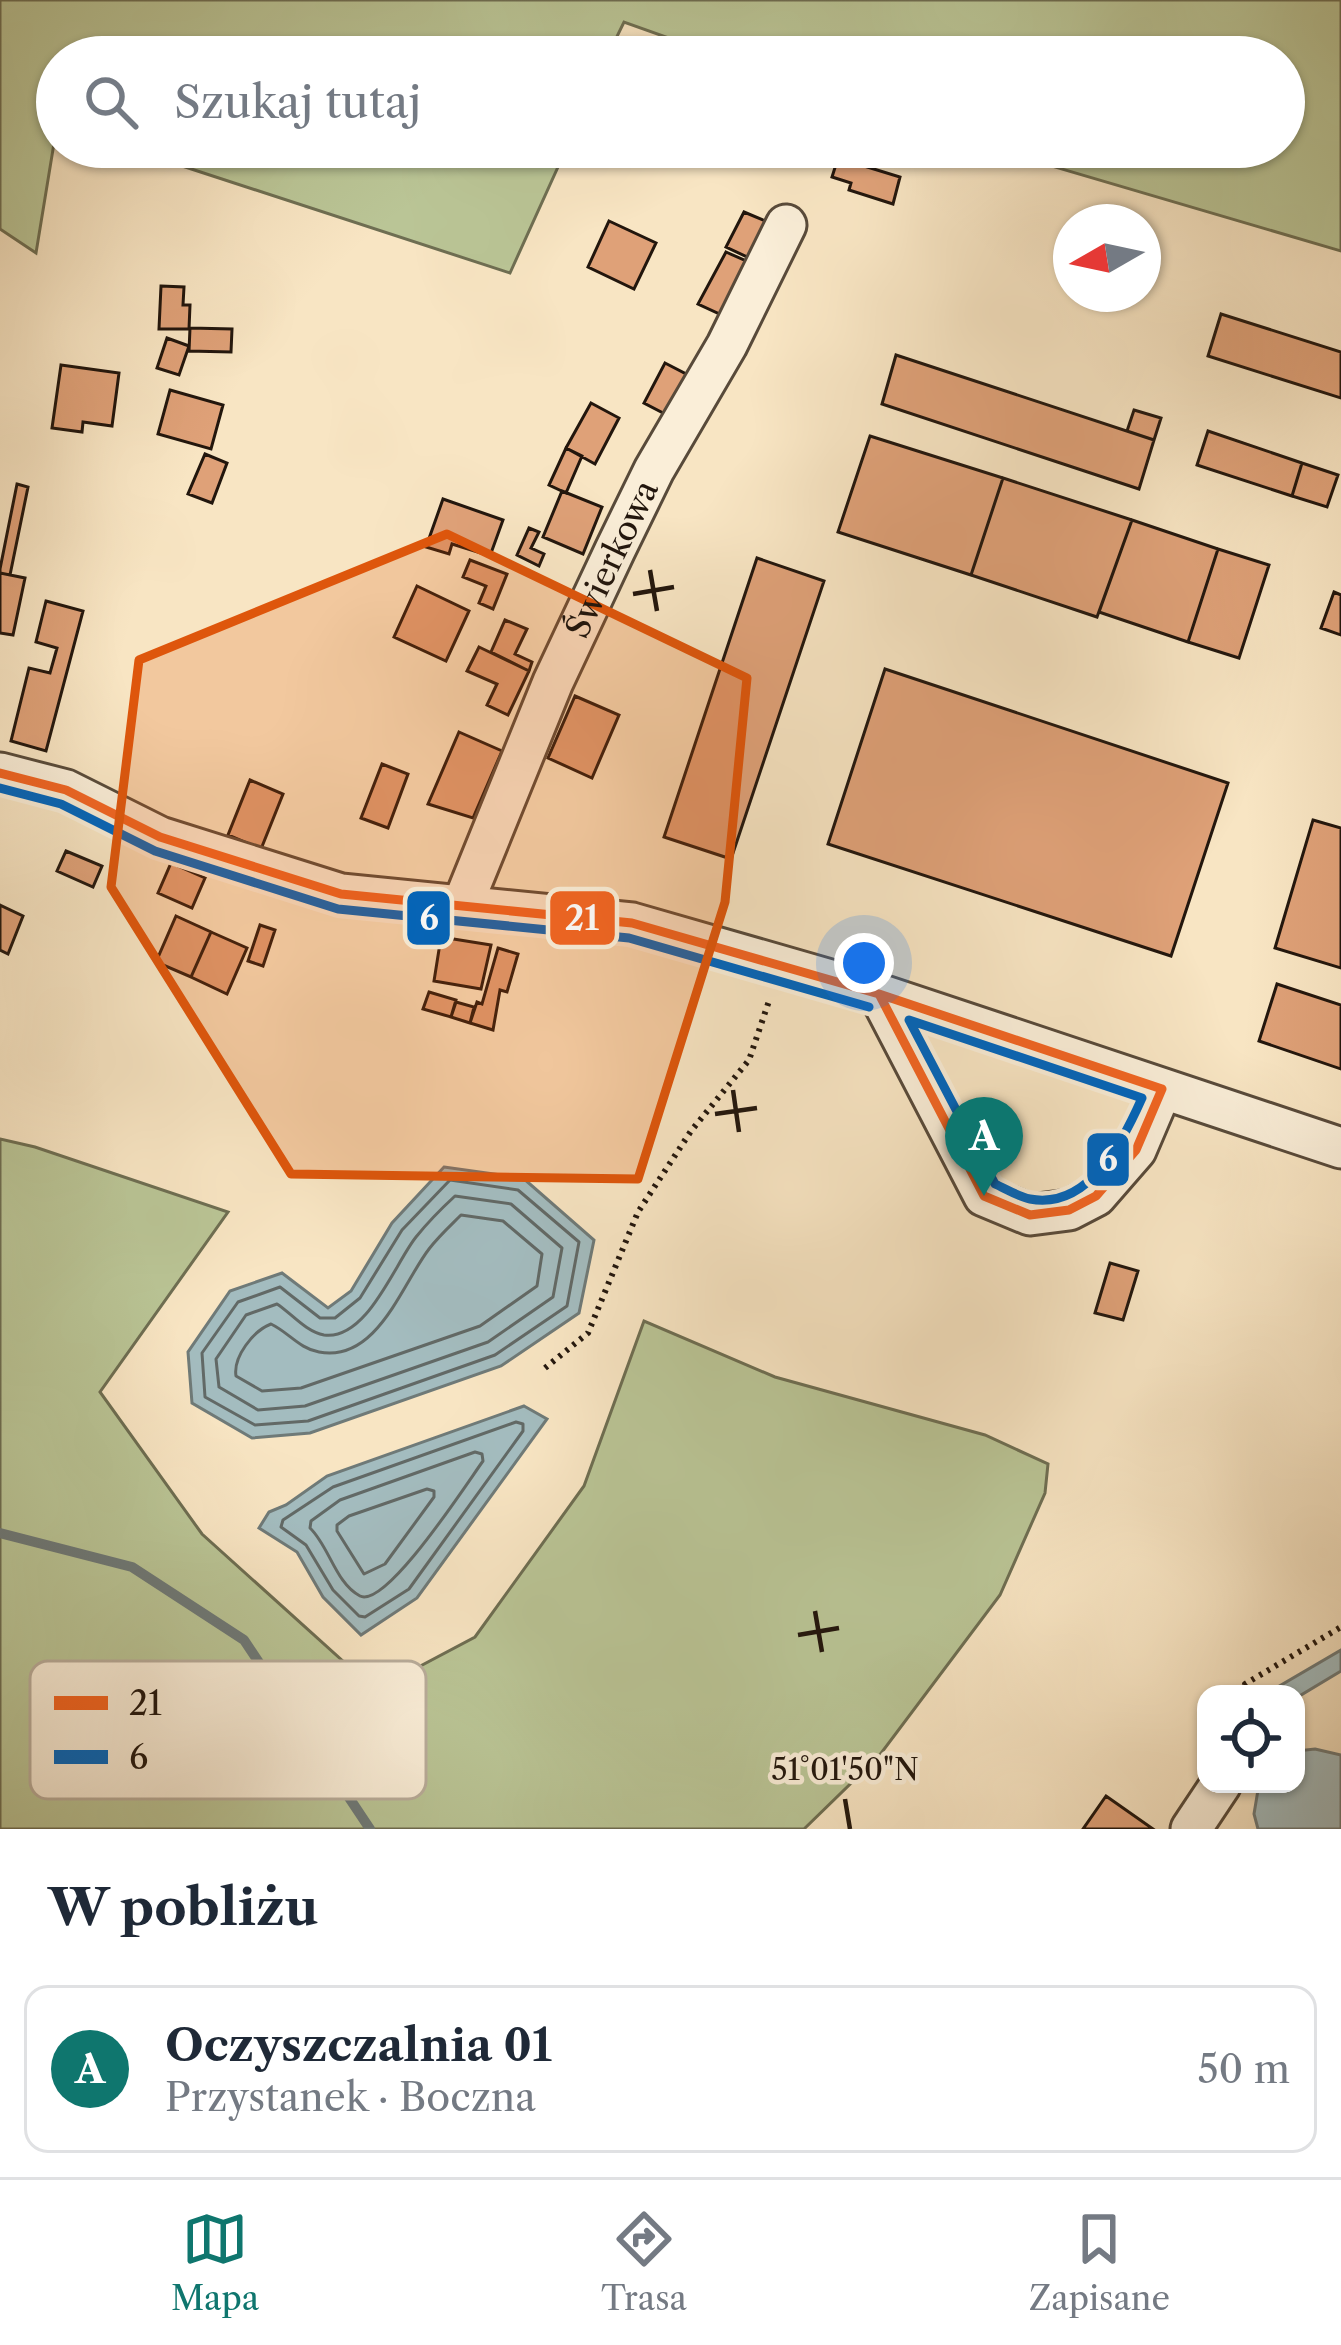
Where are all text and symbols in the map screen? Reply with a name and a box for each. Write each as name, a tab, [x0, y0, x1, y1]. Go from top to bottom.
search box	[36, 36, 1305, 168]
icon: search	[78, 69, 144, 135]
text: Szukaj tutaj	[174, 74, 421, 130]
north arrow	[1053, 204, 1161, 312]
street label: Świerkowa	[556, 473, 667, 645]
line badge: 6	[405, 889, 452, 947]
line badge: 21	[548, 889, 617, 947]
text: 6	[419, 898, 439, 939]
text: 21	[565, 898, 599, 939]
your location	[834, 933, 894, 993]
pin: A	[945, 1097, 1023, 1196]
line badge: 6	[1085, 1131, 1131, 1188]
text: 6	[1098, 1139, 1118, 1180]
legend	[30, 1661, 426, 1799]
text: 21	[129, 1683, 162, 1724]
map controls	[1197, 1685, 1305, 1793]
button: locate	[1197, 1685, 1305, 1793]
text: 6	[129, 1737, 148, 1778]
text: 51°01'50"N	[771, 1751, 919, 1788]
text: W pobliżu	[48, 1876, 319, 1938]
text: Oczyszczalnia 01	[165, 2017, 552, 2073]
text: A	[75, 2045, 105, 2093]
text: 50 m	[1197, 2045, 1290, 2093]
text: Przystanek · Boczna	[165, 2073, 536, 2121]
tab: Mapa	[171, 2206, 259, 2319]
tab: Trasa	[601, 2206, 687, 2319]
tab: Zapisane	[1029, 2206, 1170, 2319]

